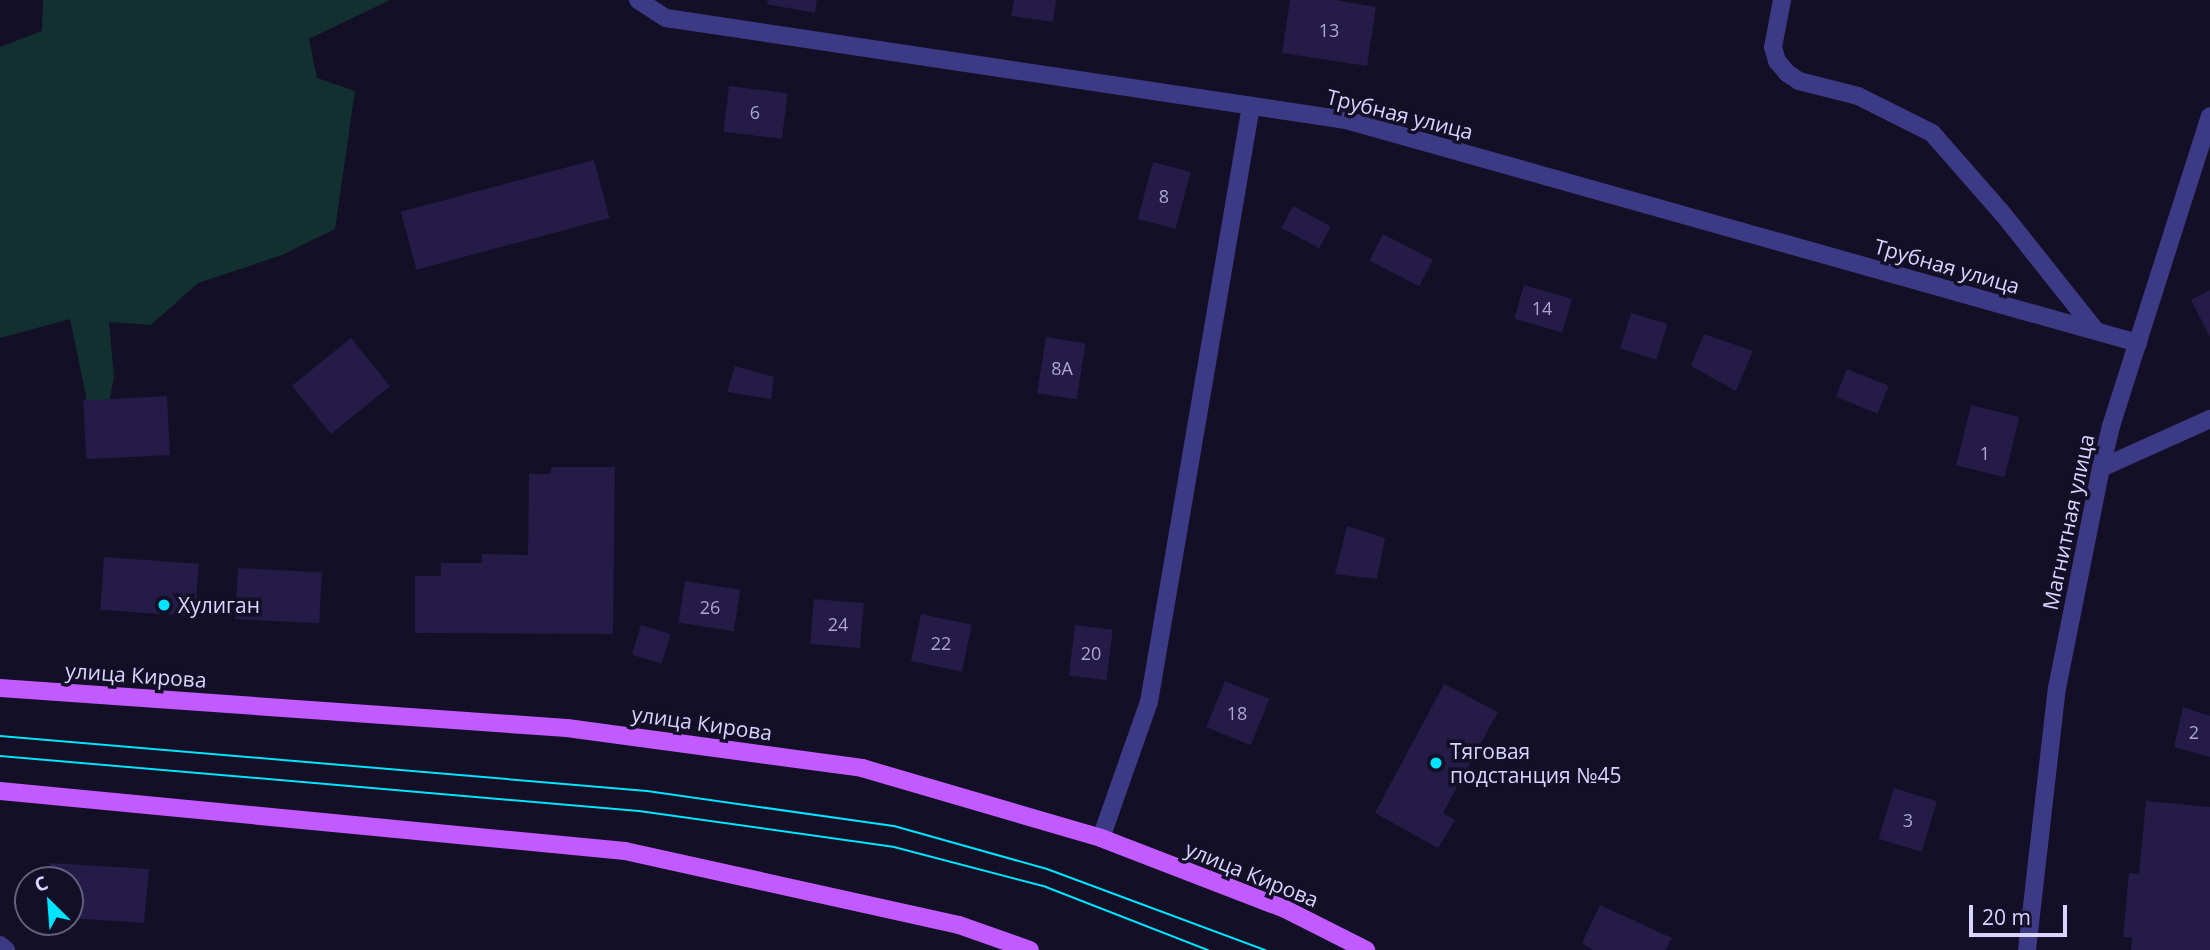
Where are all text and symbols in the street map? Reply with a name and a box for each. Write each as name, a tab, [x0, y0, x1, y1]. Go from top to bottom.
house number: 13	[1319, 19, 1339, 41]
street label: Трубная улица	[1324, 84, 1476, 144]
house number: 6	[750, 101, 760, 123]
house number: 8	[1159, 185, 1169, 207]
street label: Трубная улица	[1871, 233, 2023, 299]
house number: 14	[1532, 297, 1552, 319]
house number: 8А	[1051, 357, 1073, 379]
street label: Магнитная улица	[2037, 432, 2099, 612]
house number: 1	[1980, 442, 1990, 464]
place label: Хулиган	[178, 592, 260, 618]
house number: 26	[700, 596, 720, 618]
marker: Хулиган	[156, 597, 172, 613]
house number: 24	[828, 613, 848, 635]
house number: 22	[931, 632, 951, 654]
house number: 20	[1081, 642, 1101, 664]
street label: улица Кирова	[65, 657, 207, 693]
street label: улица Кирова	[630, 701, 774, 745]
house number: 18	[1227, 702, 1247, 724]
house number: 2	[2189, 721, 2199, 743]
place label: Тяговая подстанция №45	[1450, 738, 1622, 788]
marker: Тяговая подстанция №45	[1428, 755, 1444, 771]
house number: 3	[1903, 809, 1913, 831]
street label: улица Кирова	[1182, 836, 1322, 912]
north arrow	[14, 866, 84, 936]
text: С	[30, 869, 52, 898]
scale bar	[1972, 890, 2070, 934]
text: 20 m	[1982, 903, 2031, 931]

